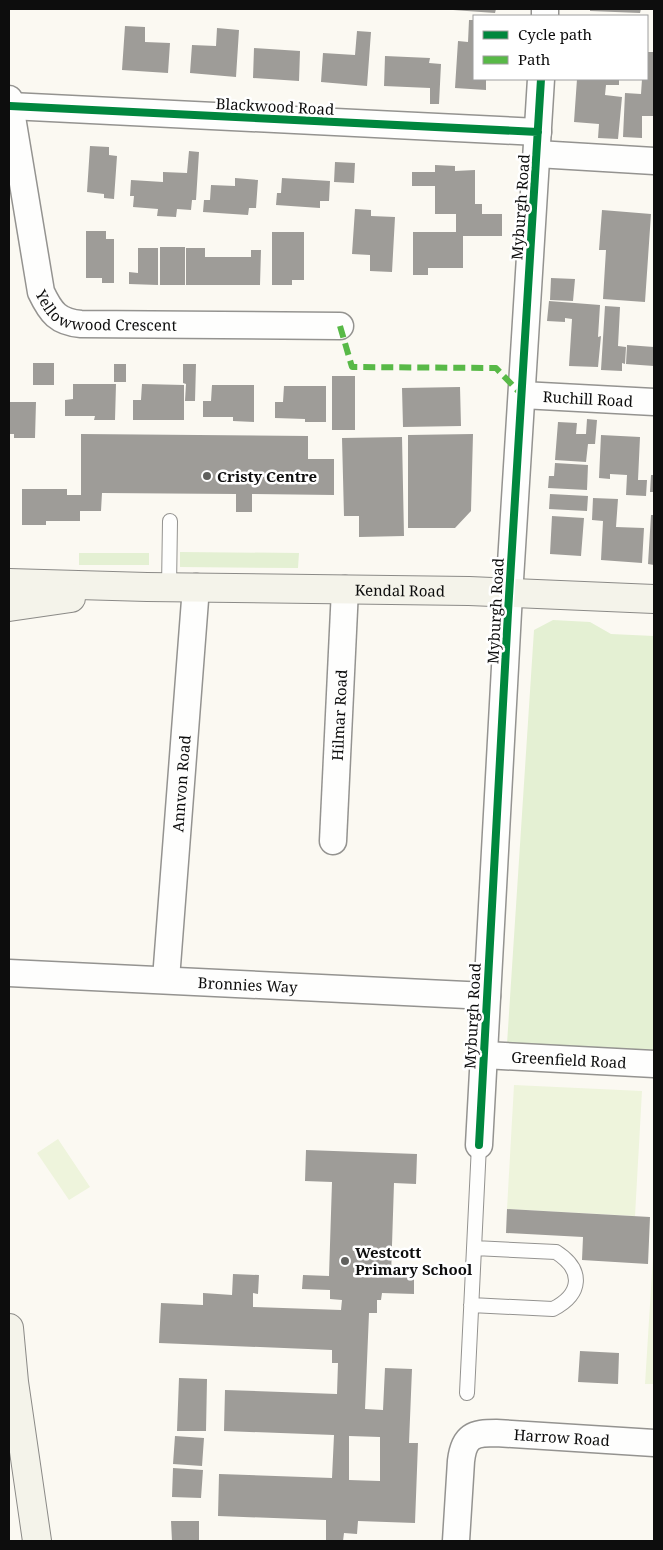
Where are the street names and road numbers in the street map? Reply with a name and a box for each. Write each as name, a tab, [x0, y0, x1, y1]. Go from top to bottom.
street label: Blackwood Road	[215, 93, 335, 119]
street label: Myburgh Road	[506, 153, 534, 261]
street label: Yellowwood Crescent	[31, 285, 177, 335]
street label: Ruchill Road	[542, 386, 634, 411]
street label: Myburgh Road	[482, 558, 508, 664]
street label: Kendal Road	[355, 580, 445, 601]
street label: Hilmar Road	[327, 669, 351, 761]
street label: Annvon Road	[167, 734, 195, 833]
street label: Myburgh Road	[459, 963, 485, 1069]
street label: Bronnies Way	[197, 972, 299, 997]
street label: Greenfield Road	[511, 1046, 627, 1073]
street label: Harrow Road	[513, 1424, 610, 1450]

